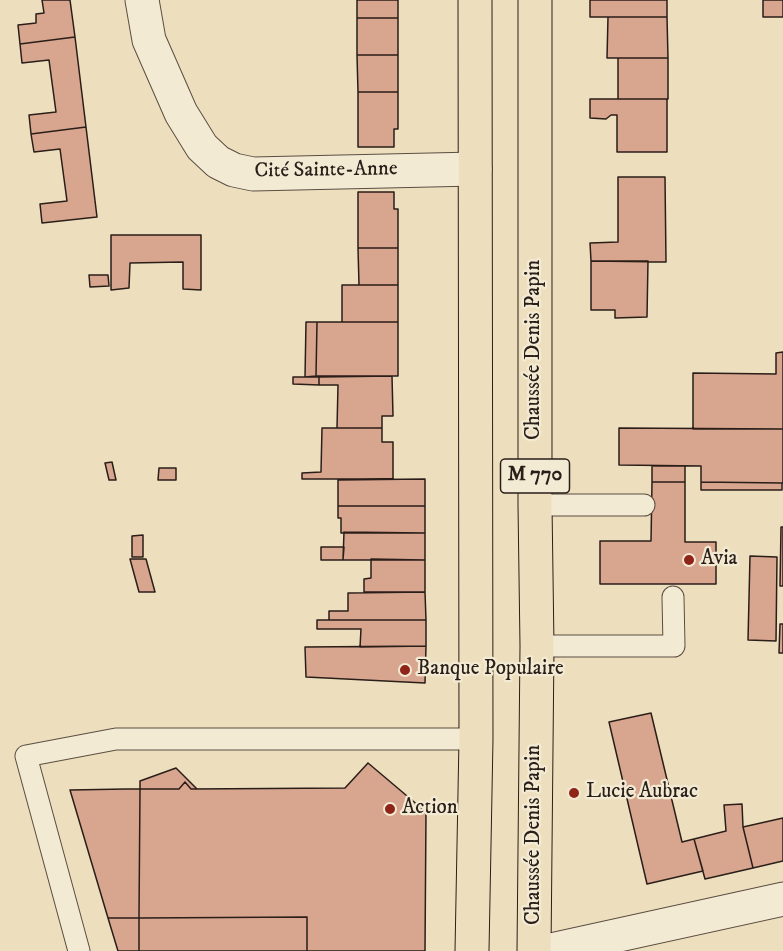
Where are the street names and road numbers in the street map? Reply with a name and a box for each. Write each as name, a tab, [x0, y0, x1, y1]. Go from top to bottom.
street label: Cité Sainte-Anne	[254, 157, 398, 185]
street label: Chaussée Denis Papin	[522, 260, 548, 440]
road number: M 770	[500, 459, 570, 493]
street label: Chaussée Denis Papin	[522, 745, 548, 925]

